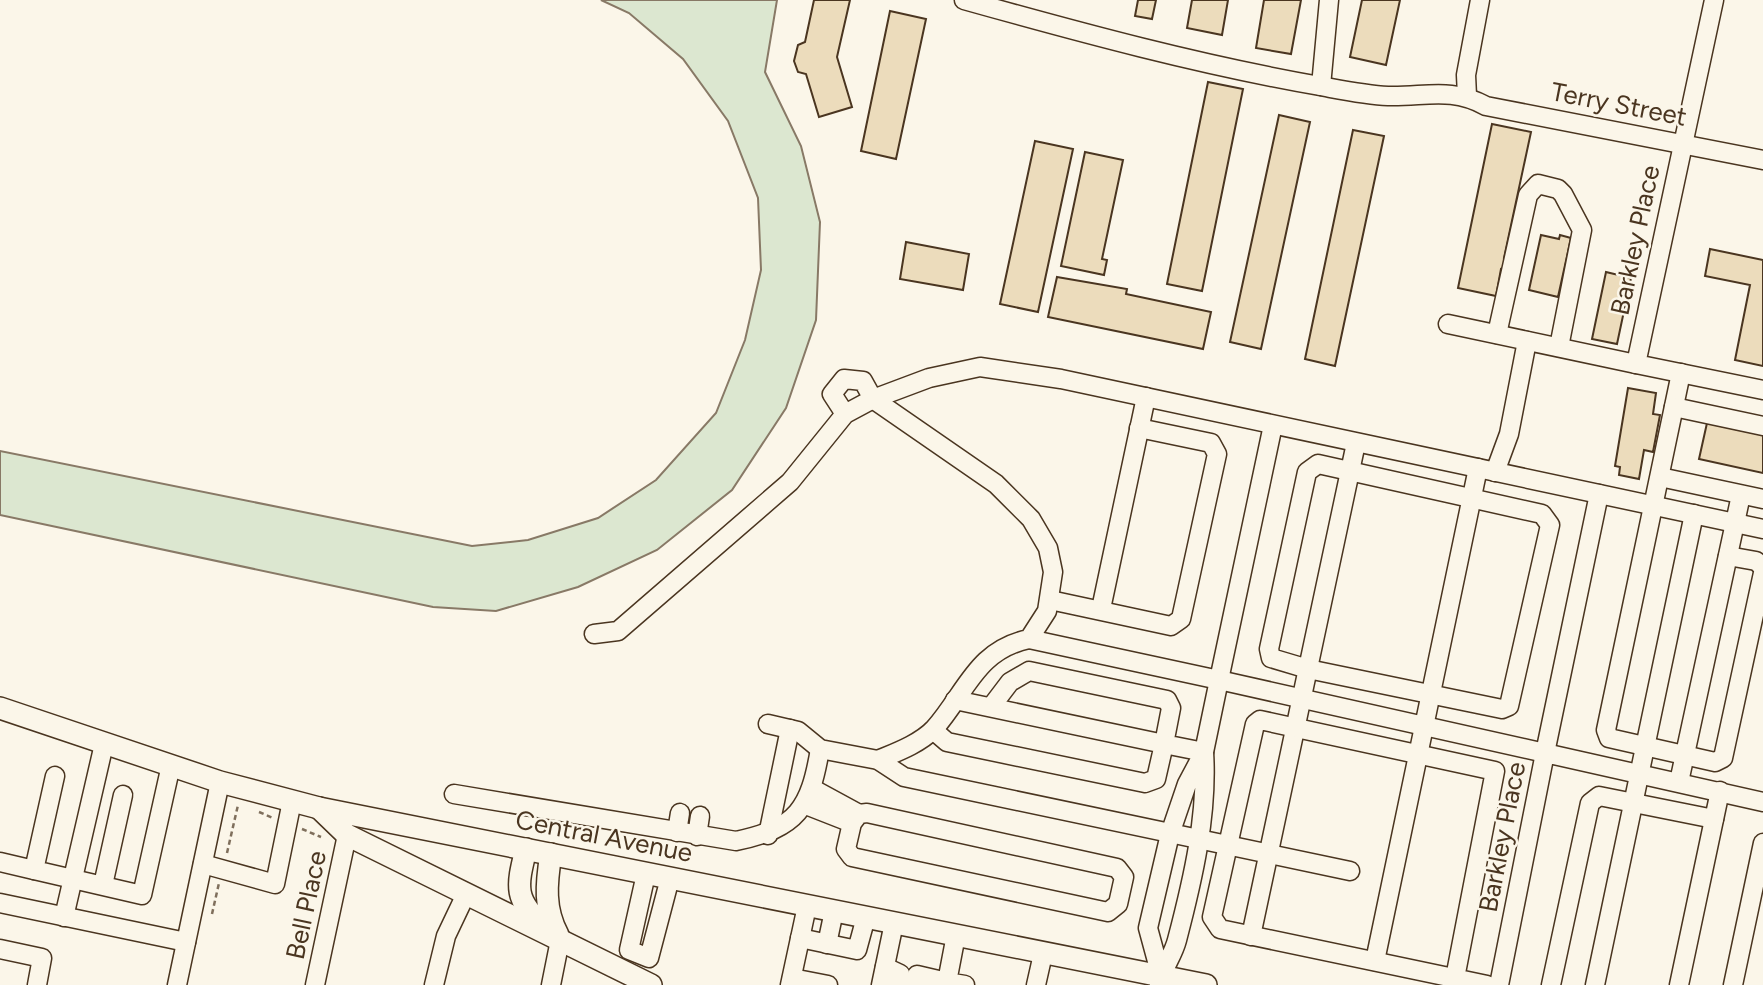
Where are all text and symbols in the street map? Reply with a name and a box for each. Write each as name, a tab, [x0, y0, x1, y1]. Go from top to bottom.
street label: Terry Street	[1548, 75, 1690, 133]
street label: Barkley Place	[1603, 162, 1667, 318]
street label: Barkley Place	[1472, 759, 1532, 915]
street label: Central Avenue	[513, 803, 695, 869]
street label: Bell Place	[279, 848, 333, 962]

